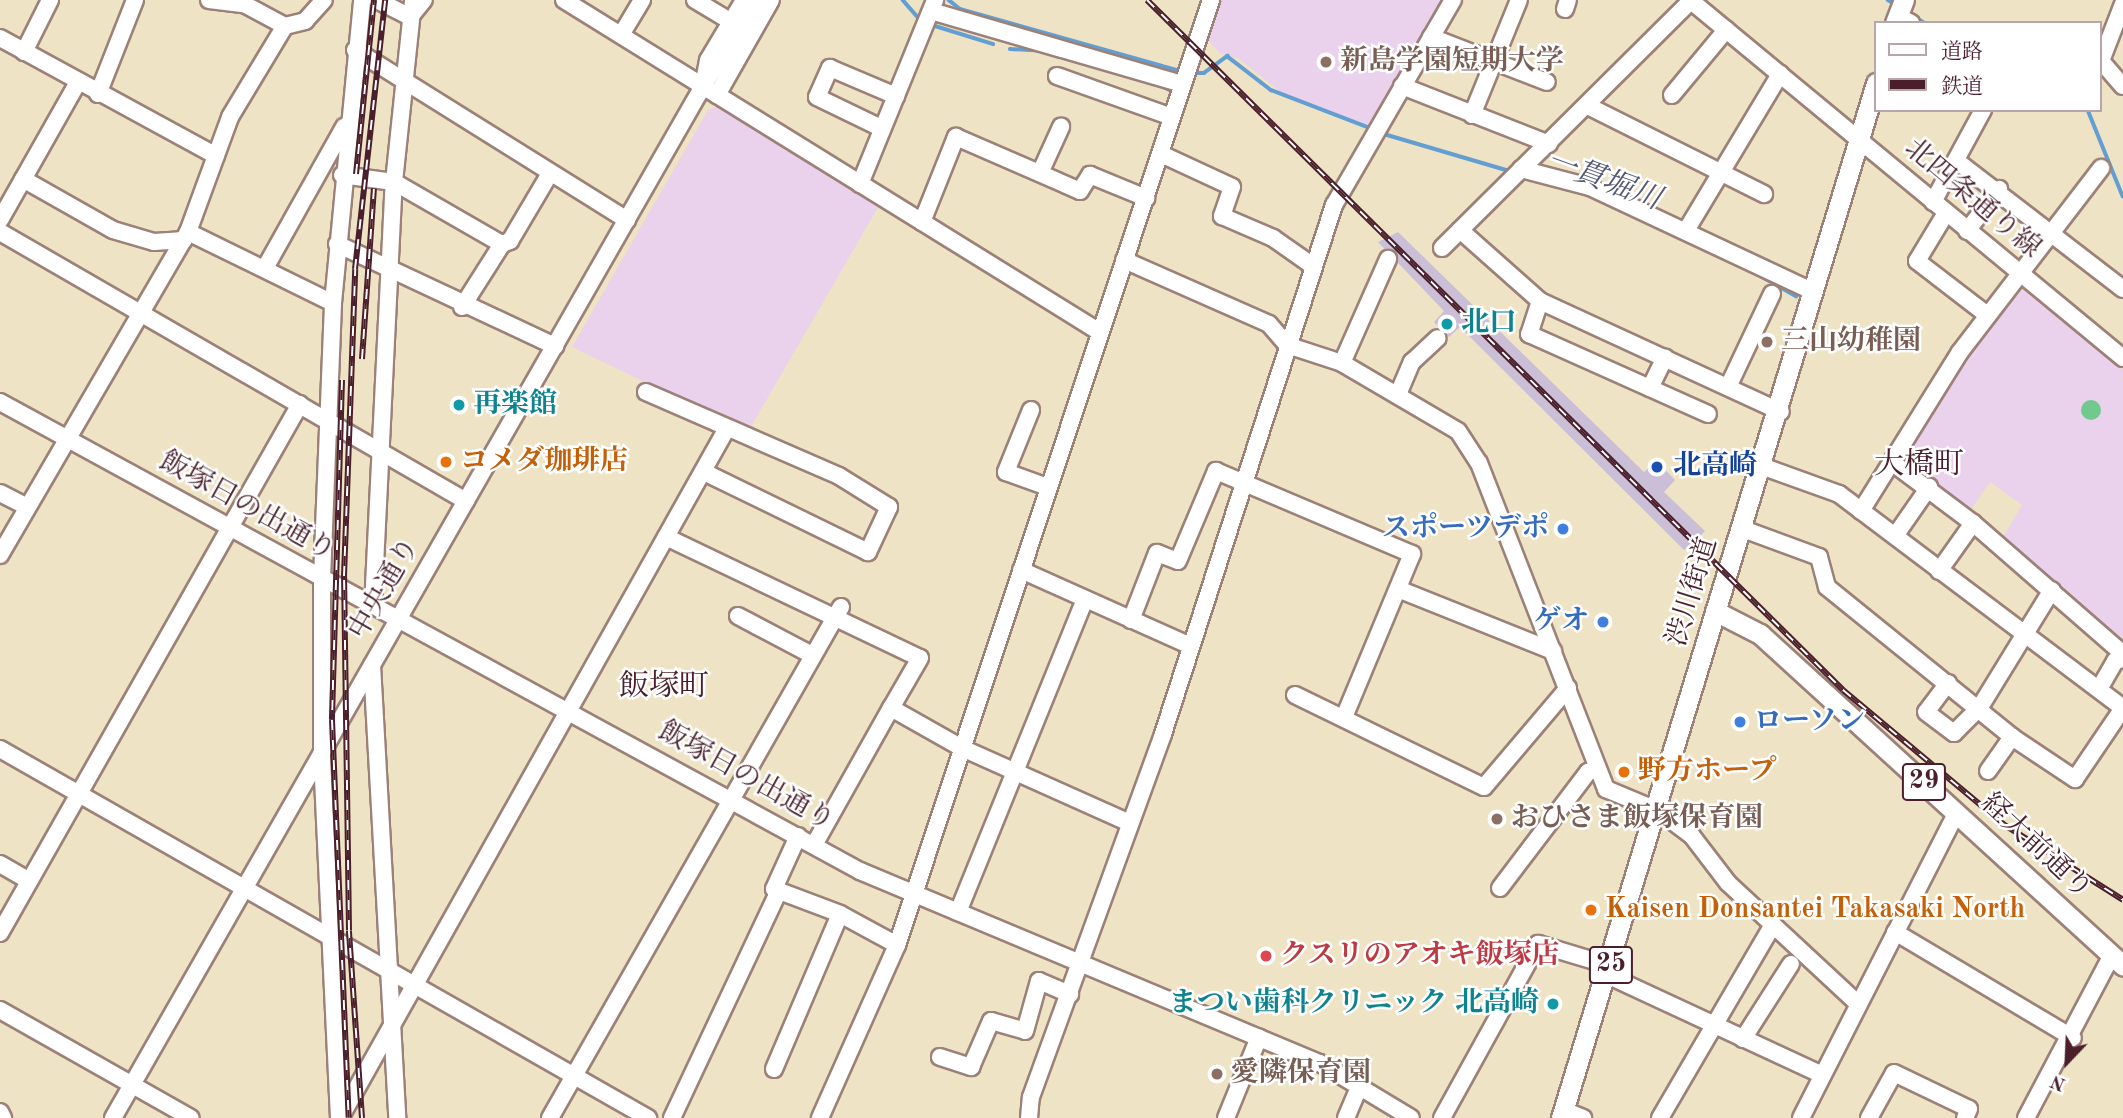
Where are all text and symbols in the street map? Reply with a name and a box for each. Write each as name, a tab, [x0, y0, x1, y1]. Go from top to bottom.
legend	[1874, 21, 2102, 112]
text: 道路	[1941, 42, 1983, 63]
place label: 新島学園短期大学	[1340, 45, 1564, 79]
marker: 新島学園短期大学	[1318, 54, 1334, 70]
text: 鉄道	[1941, 77, 1983, 98]
street label: 北四条通り線	[1897, 132, 2047, 266]
water label: 一貫堀川	[1540, 144, 1666, 218]
place label: 北口	[1461, 307, 1517, 341]
marker: 北口	[1439, 316, 1455, 332]
place label: 三山幼稚園	[1781, 325, 1921, 359]
marker: 三山幼稚園	[1759, 334, 1775, 350]
place label: 再楽館	[473, 388, 557, 422]
marker: 再楽館	[451, 397, 467, 413]
street label: 飯塚日の出通り	[153, 445, 341, 569]
place label: コメダ珈琲店	[460, 445, 628, 479]
district label: 大橋町	[1874, 447, 1964, 483]
place label: 北高崎	[1673, 450, 1757, 484]
marker: コメダ珈琲店	[438, 454, 454, 470]
marker: 北高崎	[1647, 457, 1667, 477]
place label: スポーツデポ	[1381, 512, 1549, 546]
marker: スポーツデポ	[1555, 521, 1571, 537]
street label: 中央通り	[342, 532, 428, 646]
street label: 渋川街道	[1661, 534, 1725, 650]
place label: ゲオ	[1533, 605, 1589, 639]
marker: ゲオ	[1595, 614, 1611, 630]
district label: 飯塚町	[619, 669, 709, 705]
place label: ローソン	[1754, 705, 1866, 739]
marker: ローソン	[1732, 714, 1748, 730]
street label: 飯塚日の出通り	[652, 715, 840, 839]
place label: 野方ホープ	[1638, 755, 1778, 789]
road number: 29	[1901, 760, 1947, 804]
marker: 野方ホープ	[1616, 764, 1632, 780]
street label: 経大前通り	[1973, 787, 2099, 907]
place label: おひさま飯塚保育園	[1511, 802, 1763, 836]
marker: おひさま飯塚保育園	[1489, 811, 1505, 827]
place label: Kaisen Donsantei Takasaki North	[1605, 893, 2025, 927]
marker: Kaisen Donsantei Takasaki North	[1583, 902, 1599, 918]
place label: クスリのアオキ飯塚店	[1280, 939, 1560, 973]
road number: 25	[1588, 942, 1634, 988]
marker: クスリのアオキ飯塚店	[1258, 948, 1274, 964]
place label: まつい歯科クリニック 北高崎	[1167, 987, 1539, 1021]
marker: まつい歯科クリニック 北高崎	[1545, 996, 1561, 1012]
north arrow	[2032, 1027, 2102, 1097]
place label: 愛隣保育園	[1231, 1057, 1371, 1091]
marker: 愛隣保育園	[1209, 1066, 1225, 1082]
text: N	[2048, 1070, 2069, 1093]

